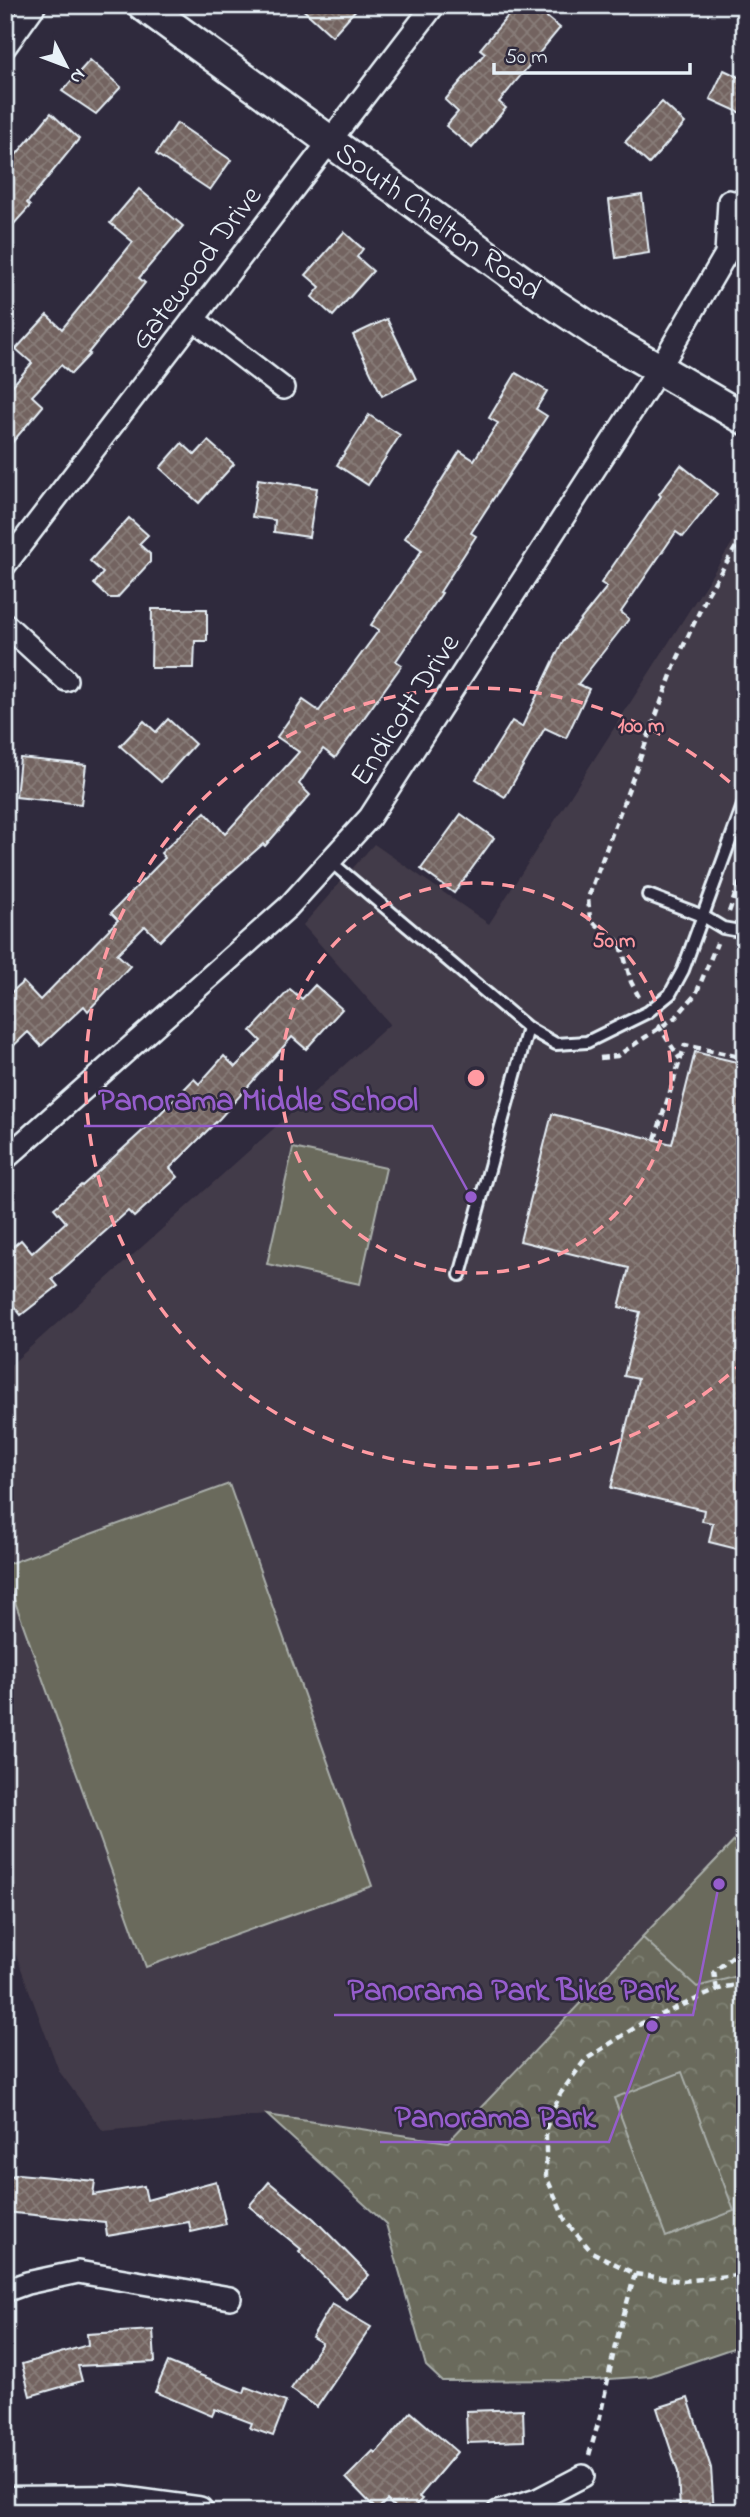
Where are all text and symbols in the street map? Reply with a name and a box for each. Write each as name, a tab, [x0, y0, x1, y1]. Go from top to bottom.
north arrow	[32, 32, 102, 102]
scale bar	[494, 32, 690, 76]
text: 50 m	[505, 43, 548, 73]
text: N	[62, 62, 91, 90]
street label: South Chelton Road	[325, 132, 550, 313]
street label: Gatewood Drive	[121, 177, 274, 360]
street label: Endicott Drive	[341, 625, 473, 796]
text: 100 m	[618, 712, 664, 742]
text: 50 m	[593, 927, 635, 957]
centre of rings	[464, 1066, 488, 1090]
callout: Panorama Middle School	[84, 1073, 432, 1126]
text: Panorama Middle School	[98, 1079, 418, 1126]
callout: Panorama Park Bike Park	[334, 1962, 693, 2015]
text: Panorama Park Bike Park	[348, 1969, 679, 2016]
callout: Panorama Park	[380, 2089, 609, 2142]
text: Panorama Park	[394, 2096, 597, 2143]

